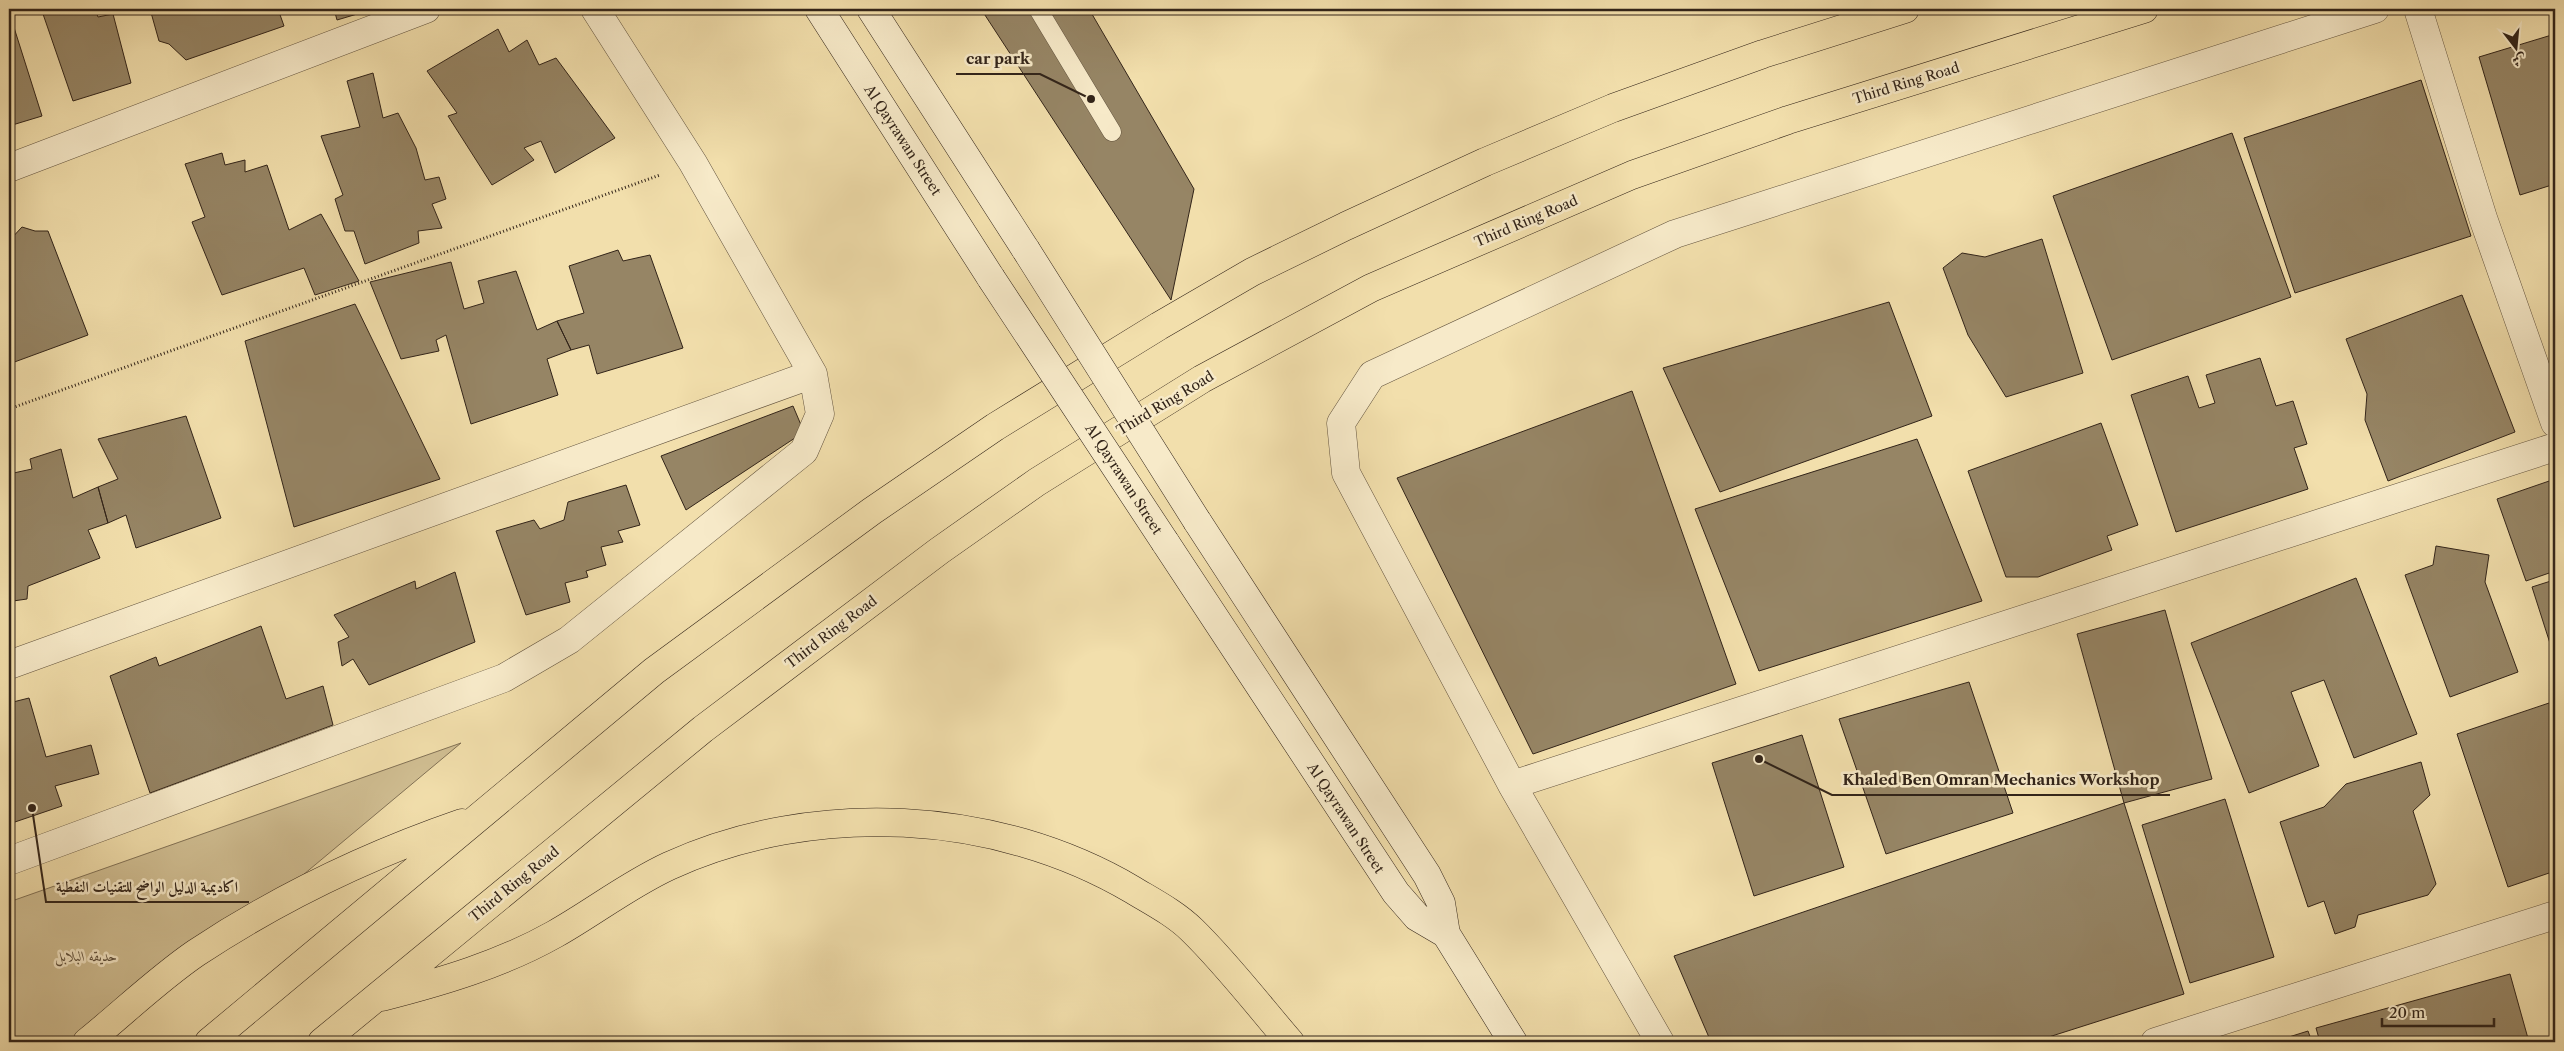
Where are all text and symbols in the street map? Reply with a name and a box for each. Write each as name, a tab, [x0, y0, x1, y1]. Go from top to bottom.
north arrow	[2492, 22, 2542, 72]
callout: car park	[956, 44, 1040, 74]
text: car park	[966, 49, 1031, 68]
text: ش	[2510, 50, 2529, 71]
street label: Third Ring Road	[1851, 58, 1962, 108]
street label: Al Qayrawan Street	[860, 80, 946, 199]
street label: Third Ring Road	[1472, 191, 1581, 251]
street label: Third Ring Road	[1113, 367, 1217, 439]
street label: Al Qayrawan Street	[1081, 419, 1167, 538]
street label: Third Ring Road	[781, 591, 881, 672]
street label: Al Qayrawan Street	[1303, 758, 1389, 877]
callout: Khaled Ben Omran Mechanics Workshop	[1832, 765, 2170, 795]
text: Khaled Ben Omran Mechanics Workshop	[1843, 770, 2159, 789]
street label: Third Ring Road	[465, 842, 563, 926]
callout: اكاديمية الدليل الواضح للتقنيات النفطية	[46, 872, 249, 902]
text: اكاديمية الدليل الواضح للتقنيات النفطية	[56, 877, 238, 900]
park label: حديقه البلابل	[55, 947, 117, 967]
scale bar	[2382, 996, 2494, 1028]
text: 20 m	[2389, 1003, 2425, 1022]

